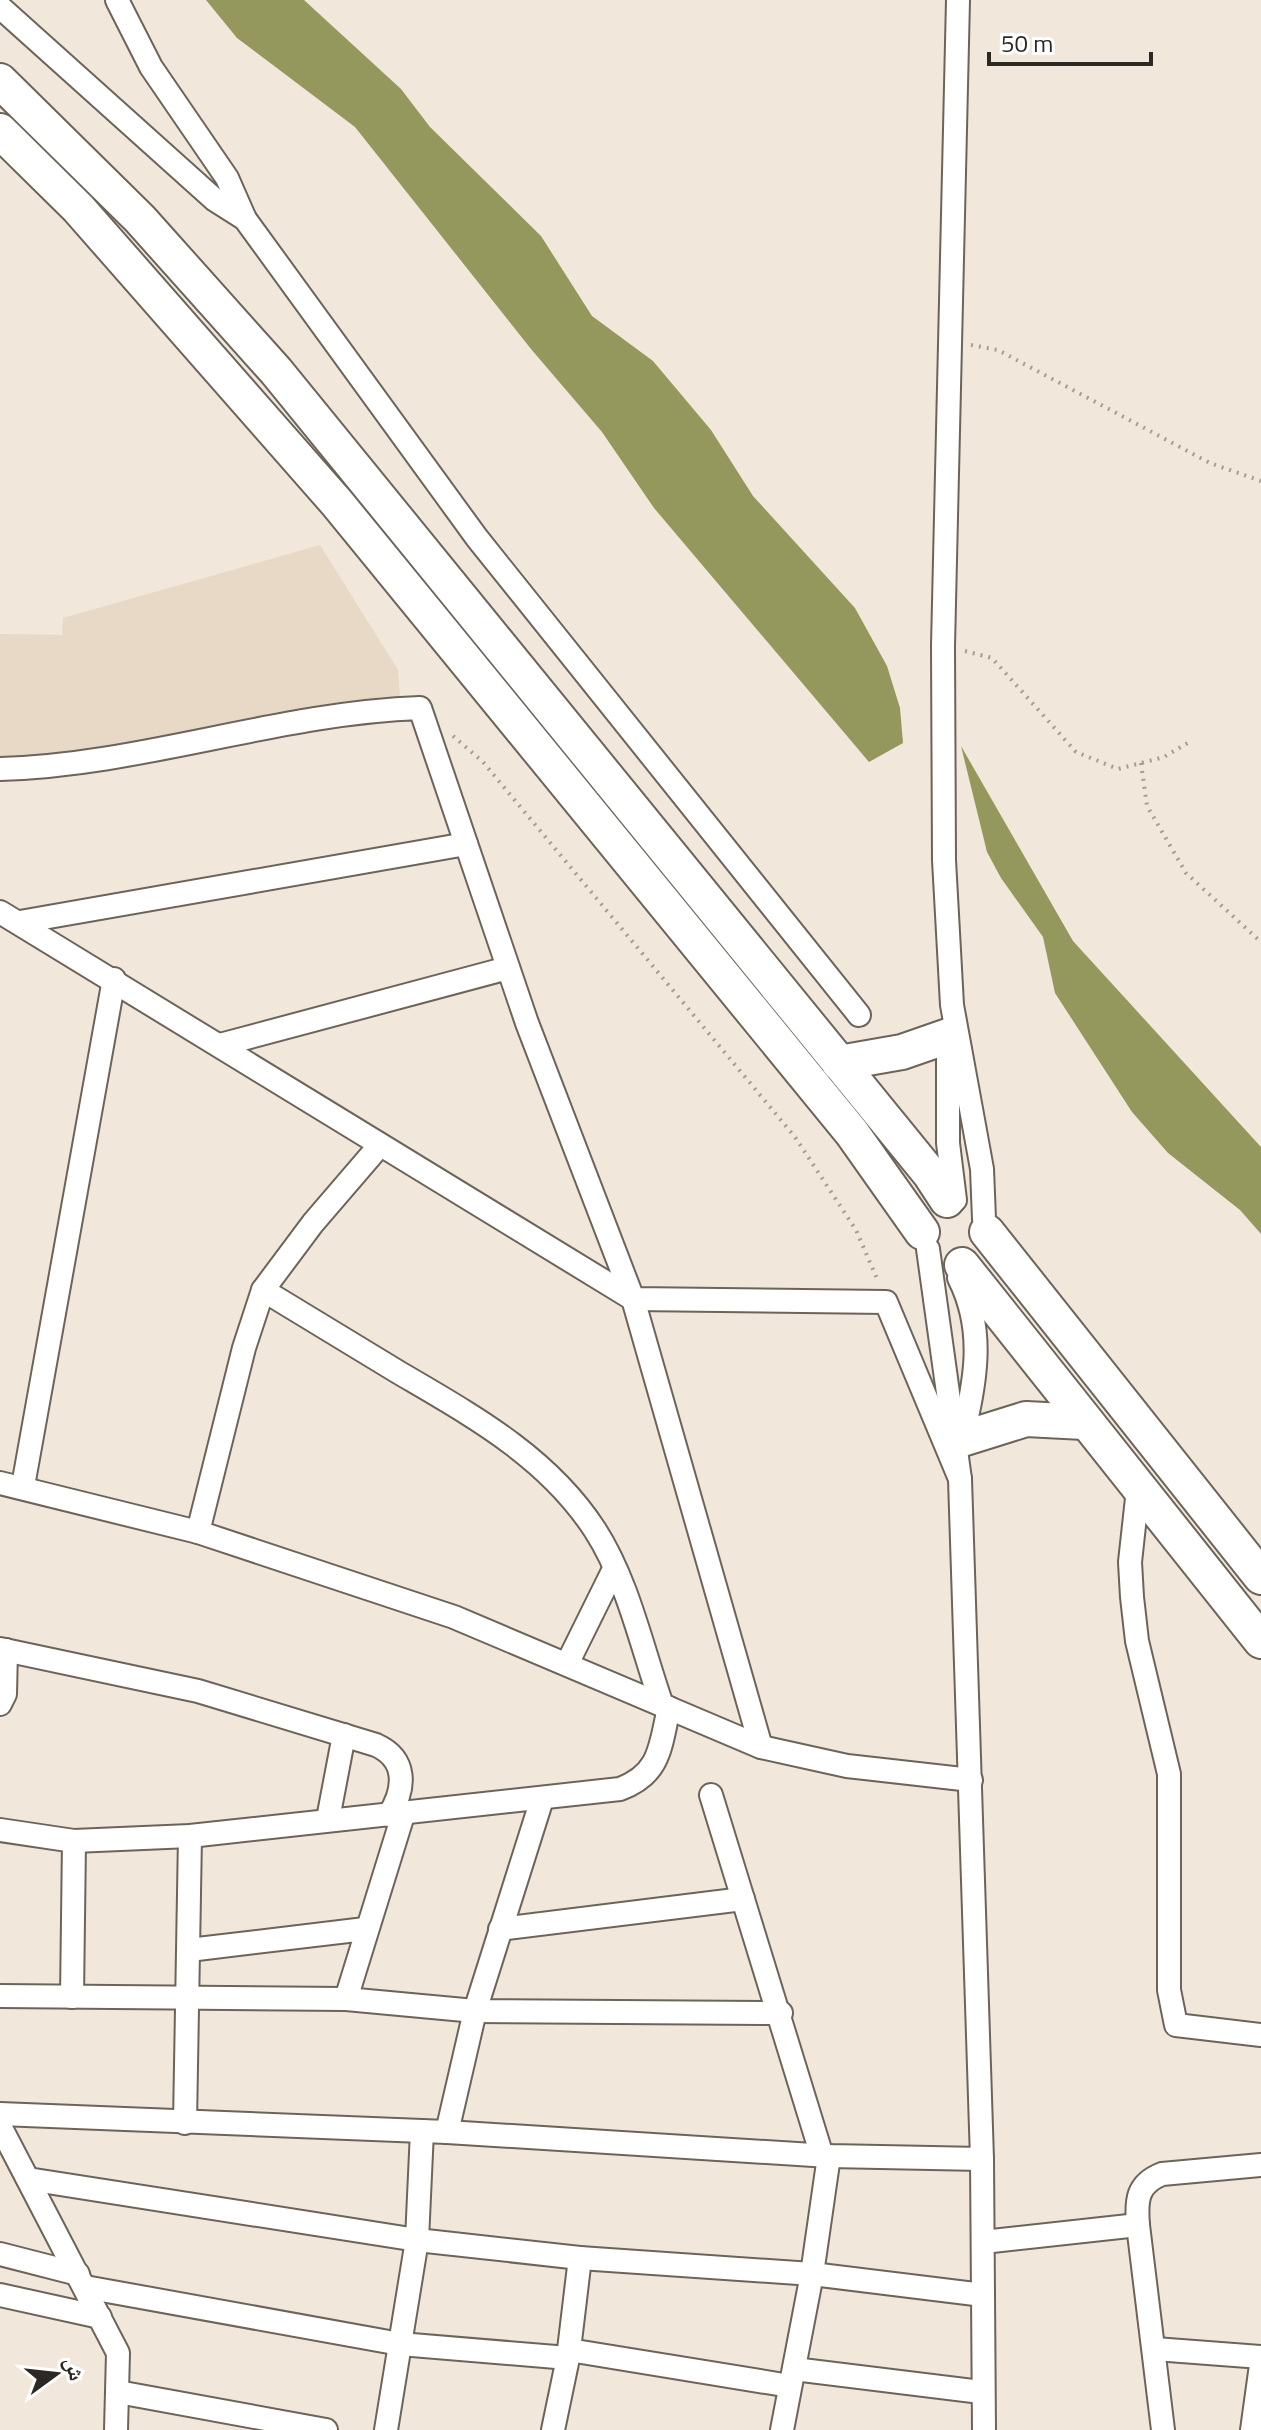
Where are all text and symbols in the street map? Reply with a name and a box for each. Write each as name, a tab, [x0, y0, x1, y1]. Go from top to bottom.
scale bar	[989, 16, 1151, 66]
text: 50 m	[1001, 25, 1053, 61]
north arrow	[16, 2334, 96, 2414]
text: ش	[56, 2353, 95, 2384]

